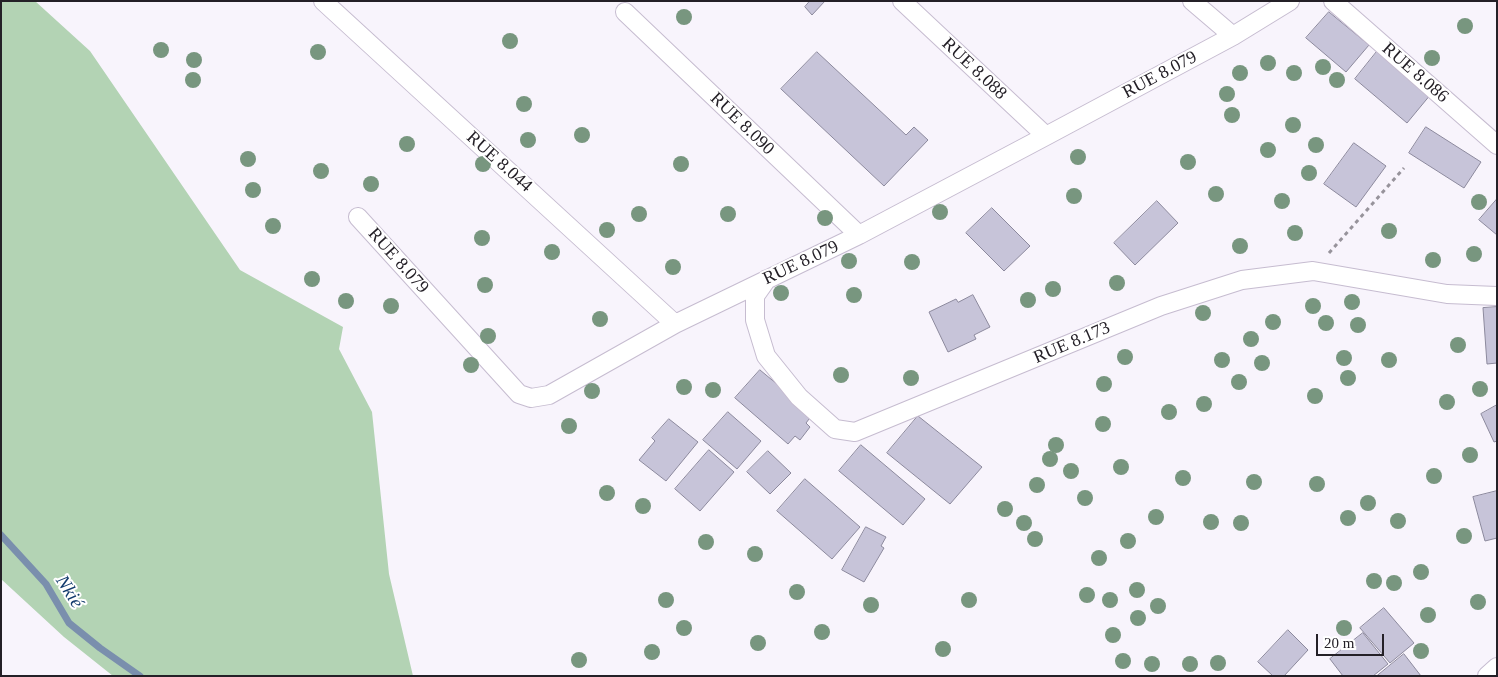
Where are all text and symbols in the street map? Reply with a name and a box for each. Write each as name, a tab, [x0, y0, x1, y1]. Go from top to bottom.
street label: RUE 8.088	[937, 33, 1011, 105]
street label: RUE 8.086	[1377, 38, 1453, 108]
street label: RUE 8.079	[1119, 46, 1201, 104]
street label: RUE 8.090	[705, 88, 779, 160]
street label: RUE 8.044	[462, 127, 536, 197]
street label: RUE 8.079	[363, 224, 433, 298]
street label: RUE 8.079	[760, 236, 842, 290]
street label: RUE 8.173	[1030, 317, 1114, 369]
water label: Nkié	[50, 571, 88, 613]
scale bar	[1318, 624, 1386, 656]
text: 20 m	[1324, 635, 1354, 651]

